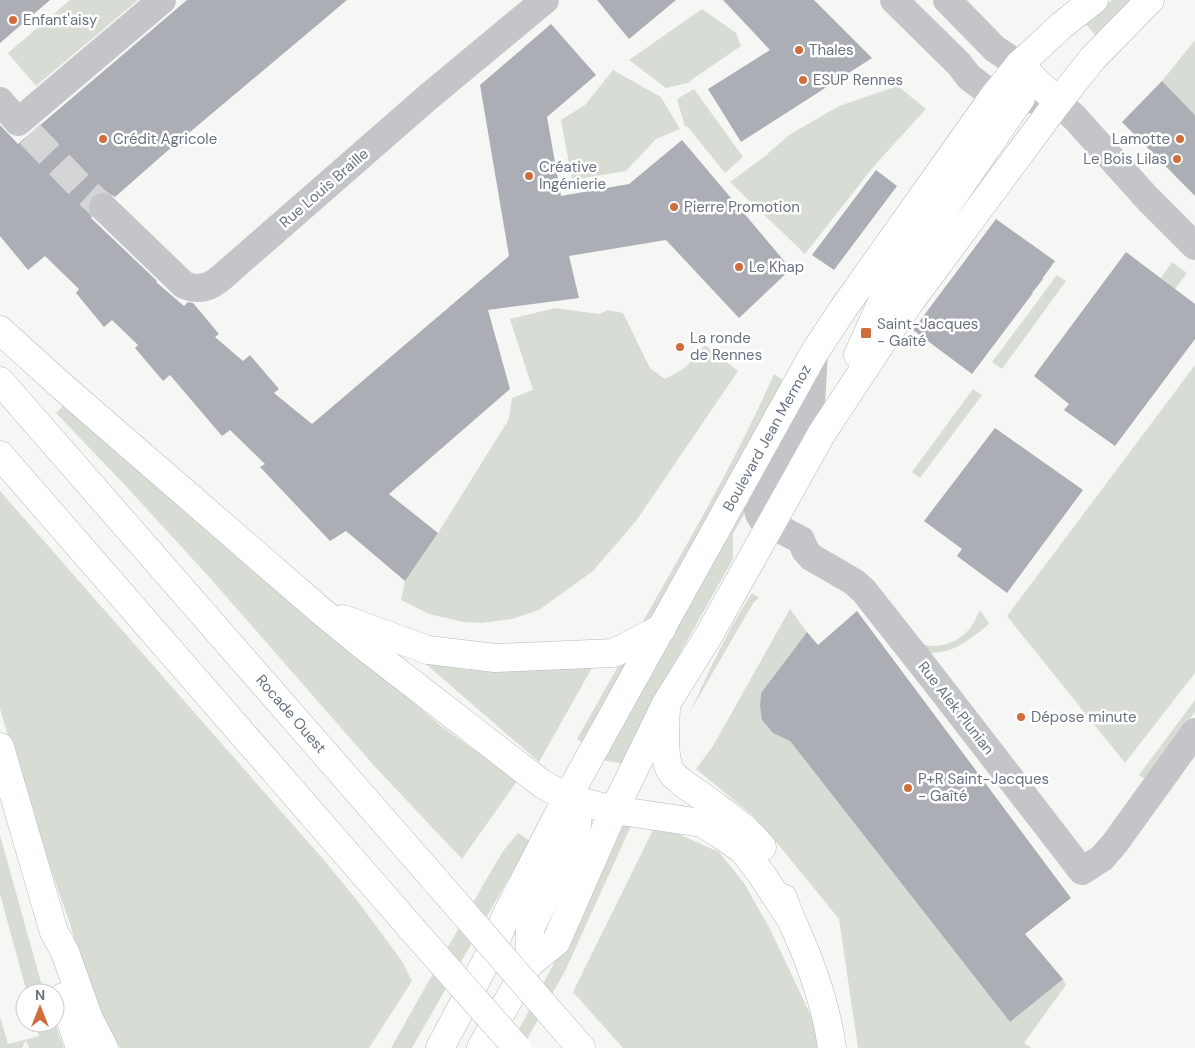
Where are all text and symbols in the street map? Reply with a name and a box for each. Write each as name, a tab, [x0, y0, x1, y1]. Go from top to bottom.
place label: Enfant'aisy	[23, 10, 98, 30]
marker: Enfant'aisy	[7, 14, 19, 26]
place label: Thales	[809, 40, 854, 60]
marker: Thales	[793, 44, 805, 56]
place label: ESUP Rennes	[813, 70, 903, 90]
marker: ESUP Rennes	[797, 74, 809, 86]
place label: Crédit Agricole	[113, 129, 217, 149]
place label: Lamotte	[1112, 129, 1170, 149]
marker: Crédit Agricole	[97, 133, 109, 145]
marker: Lamotte	[1174, 133, 1186, 145]
street label: Rue Louis Braille	[275, 144, 373, 232]
place label: Le Bois Lilas	[1083, 149, 1167, 169]
marker: Le Bois Lilas	[1171, 153, 1183, 165]
place label: Créative Ingénierie	[539, 157, 606, 194]
marker: Créative Ingénierie	[523, 170, 535, 182]
place label: Pierre Promotion	[684, 197, 800, 217]
marker: Pierre Promotion	[668, 201, 680, 213]
place label: Le Khap	[749, 257, 804, 277]
marker: Le Khap	[733, 261, 745, 273]
place label: Saint-Jacques - Gaîté	[877, 314, 978, 351]
marker: Saint-Jacques - Gaîté	[859, 326, 873, 340]
place label: La ronde de Rennes	[690, 328, 762, 365]
marker: La ronde de Rennes	[674, 341, 686, 353]
street label: Boulevard Jean Mermoz	[718, 361, 816, 515]
street label: Rue Alek Plunian	[913, 657, 999, 759]
street label: Rocade Ouest	[251, 671, 331, 758]
place label: Dépose minute	[1031, 707, 1137, 727]
marker: Dépose minute	[1015, 711, 1027, 723]
place label: P+R Saint-Jacques - Gaîté	[918, 769, 1049, 806]
marker: P+R Saint-Jacques - Gaîté	[902, 782, 914, 794]
north arrow	[15, 983, 65, 1033]
text: N	[35, 986, 45, 1004]

